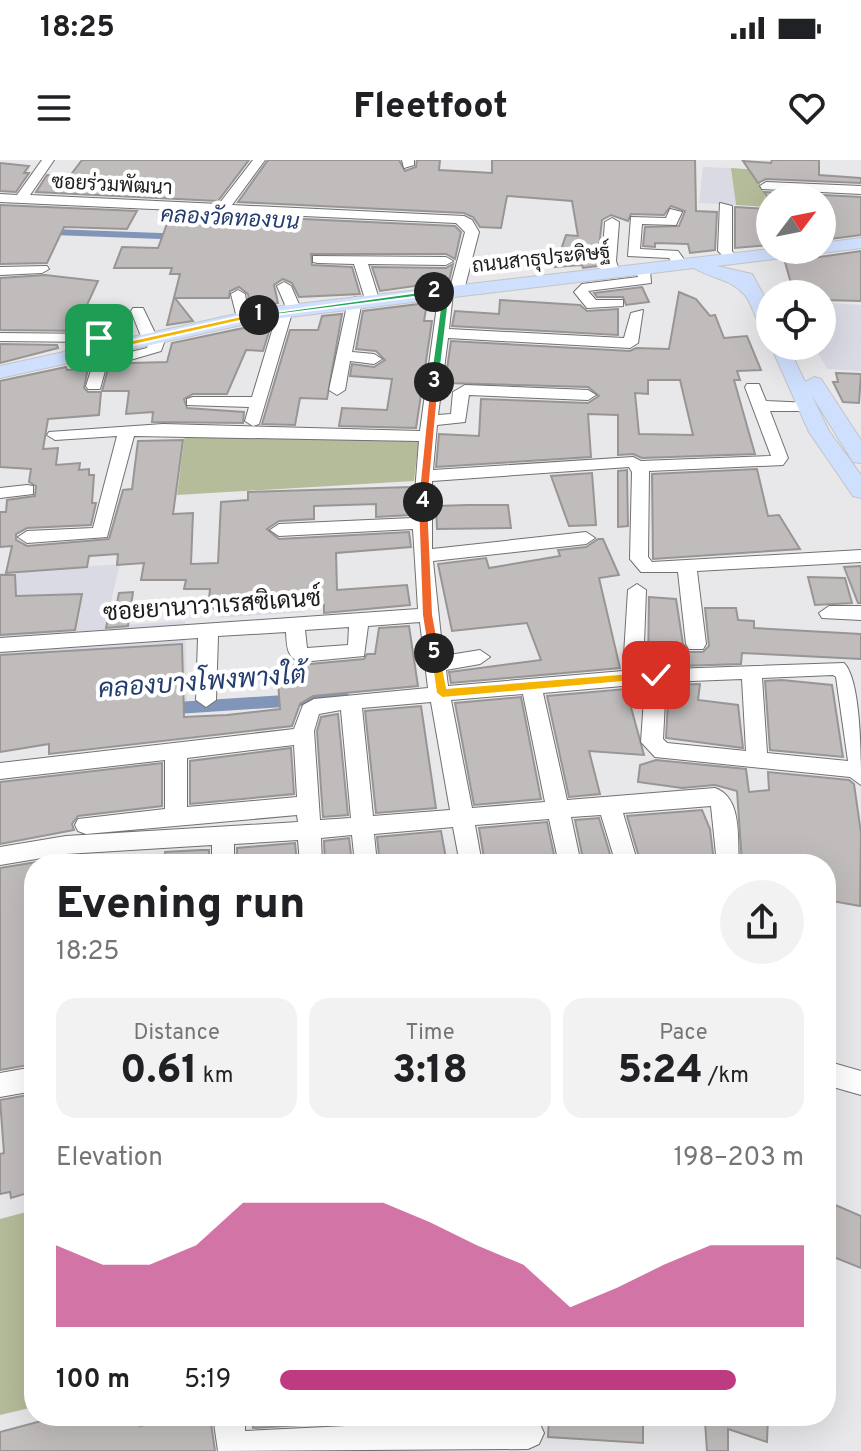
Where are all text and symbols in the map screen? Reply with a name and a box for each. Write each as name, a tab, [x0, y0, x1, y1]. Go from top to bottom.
text: 18:25	[40, 10, 115, 47]
text: Fleetfoot	[353, 85, 508, 131]
icon: menu	[32, 86, 76, 130]
icon: heart	[785, 86, 829, 130]
street label: ซอยร่วมพัฒนา	[51, 169, 173, 202]
north arrow	[756, 184, 836, 264]
map controls	[756, 184, 836, 360]
water label: คลองวัดทองบน	[160, 200, 300, 237]
street label: ถนนสาธุประดิษฐ์	[470, 237, 612, 280]
pin: 2	[414, 272, 454, 312]
text: 2	[427, 278, 441, 305]
button: locate	[756, 280, 836, 360]
pin: 1	[239, 295, 279, 335]
text: 1	[255, 301, 263, 328]
pin	[65, 304, 133, 372]
icon: arrive	[77, 316, 121, 360]
pin: 3	[414, 362, 454, 402]
text: 3	[427, 368, 441, 395]
pin: 4	[403, 482, 443, 522]
text: 4	[416, 488, 430, 515]
street label: ซอยยานาวาเรสซิเดนซ์	[102, 581, 322, 630]
pin: 5	[414, 633, 454, 673]
text: 5	[427, 639, 441, 666]
pin	[622, 641, 690, 709]
icon: check	[634, 653, 678, 697]
water label: คลองบางโพงพางใต้	[97, 658, 311, 707]
text: Evening run	[56, 878, 305, 934]
button: share	[720, 880, 804, 964]
text: 18:25	[56, 936, 120, 969]
text: Distance	[133, 1020, 220, 1047]
text: Time	[405, 1020, 455, 1047]
text: Pace	[659, 1020, 707, 1047]
text: 0.61	[120, 1047, 198, 1097]
text: 3:18	[392, 1047, 468, 1097]
text: 5:24	[618, 1047, 703, 1097]
text: km	[198, 1063, 233, 1090]
text: /km	[703, 1063, 749, 1090]
text: Elevation	[56, 1142, 163, 1175]
text: 198–203 m	[673, 1142, 804, 1175]
text: 100 m	[56, 1364, 130, 1397]
text: 5:19	[184, 1364, 231, 1397]

